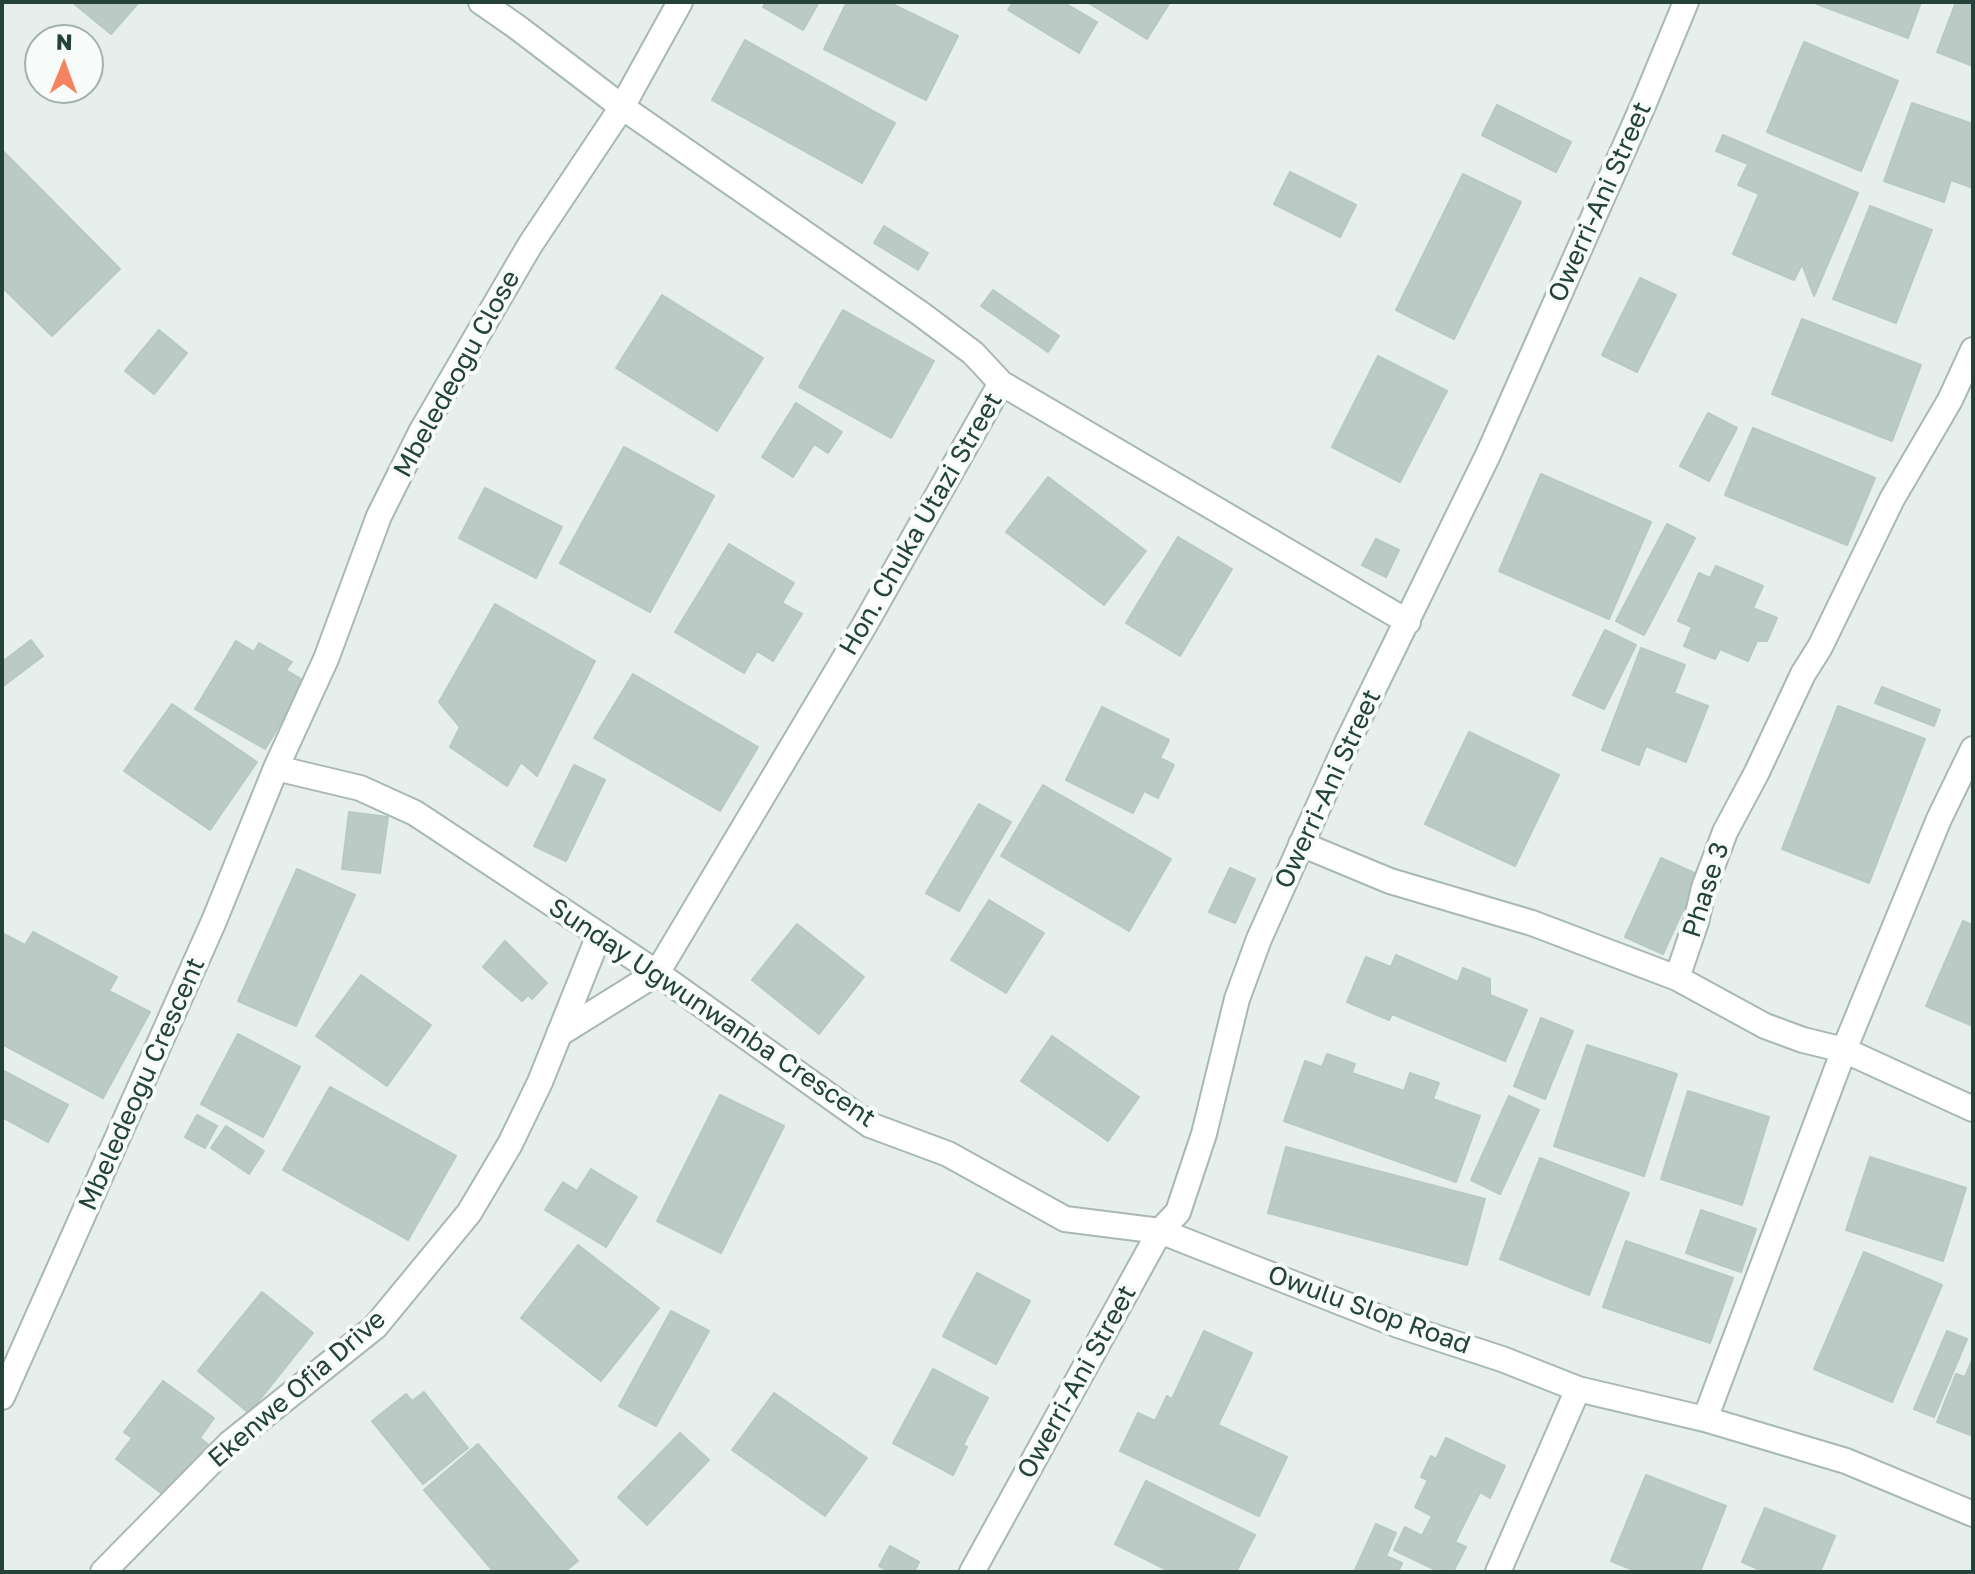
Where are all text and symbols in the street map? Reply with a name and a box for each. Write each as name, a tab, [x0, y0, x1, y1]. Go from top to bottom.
north arrow	[24, 24, 104, 104]
text: N	[56, 28, 73, 55]
street label: Owerri-Ani Street	[1542, 97, 1658, 307]
street label: Mbeledeogu Close	[387, 265, 527, 483]
street label: Hon. Chuka Utazi Street	[833, 387, 1009, 661]
street label: Owerri-Ani Street	[1268, 684, 1388, 894]
street label: Phase 3	[1676, 838, 1736, 942]
street label: Sunday Ugwunwanba Crescent	[543, 892, 881, 1134]
street label: Mbeledeogu Crescent	[72, 953, 212, 1215]
street label: Owulu Slop Road	[1264, 1259, 1474, 1361]
street label: Owerri-Ani Street	[1011, 1280, 1143, 1484]
street label: Ekenwe Ofia Drive	[202, 1304, 392, 1474]

